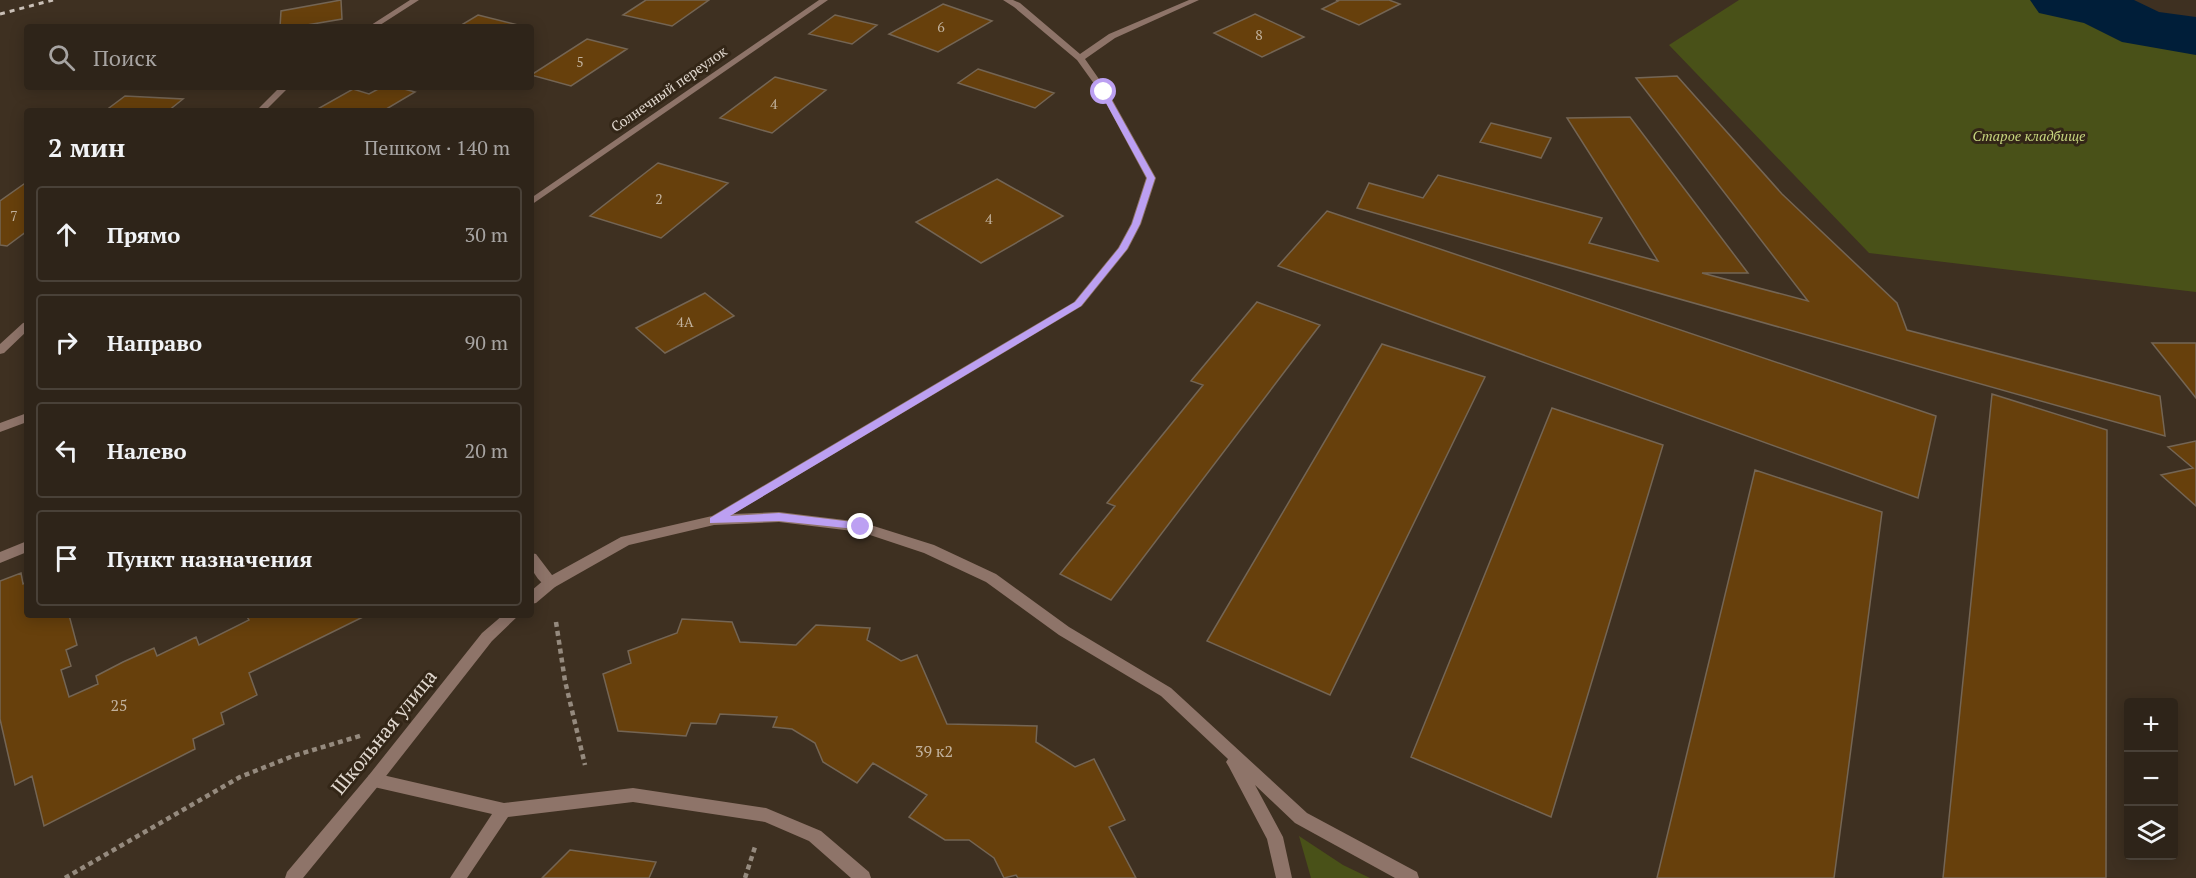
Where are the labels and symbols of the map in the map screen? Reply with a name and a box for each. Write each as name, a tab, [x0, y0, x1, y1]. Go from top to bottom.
house number: 6	[937, 17, 945, 36]
house number: 8	[1255, 25, 1263, 44]
street label: Солнечный переулок	[607, 41, 731, 136]
house number: 5	[576, 52, 584, 71]
route start	[1090, 78, 1116, 104]
house number: 4	[770, 94, 778, 113]
park label: Старое кладбище	[1973, 126, 2086, 145]
house number: 2	[655, 189, 663, 208]
house number: 7	[10, 206, 18, 225]
house number: 4	[985, 209, 993, 228]
house number: 4А	[676, 312, 694, 331]
route end	[847, 513, 873, 539]
street label: Школьная улица	[325, 663, 442, 800]
house number: 25	[110, 694, 128, 716]
house number: 39 к2	[915, 740, 953, 762]

